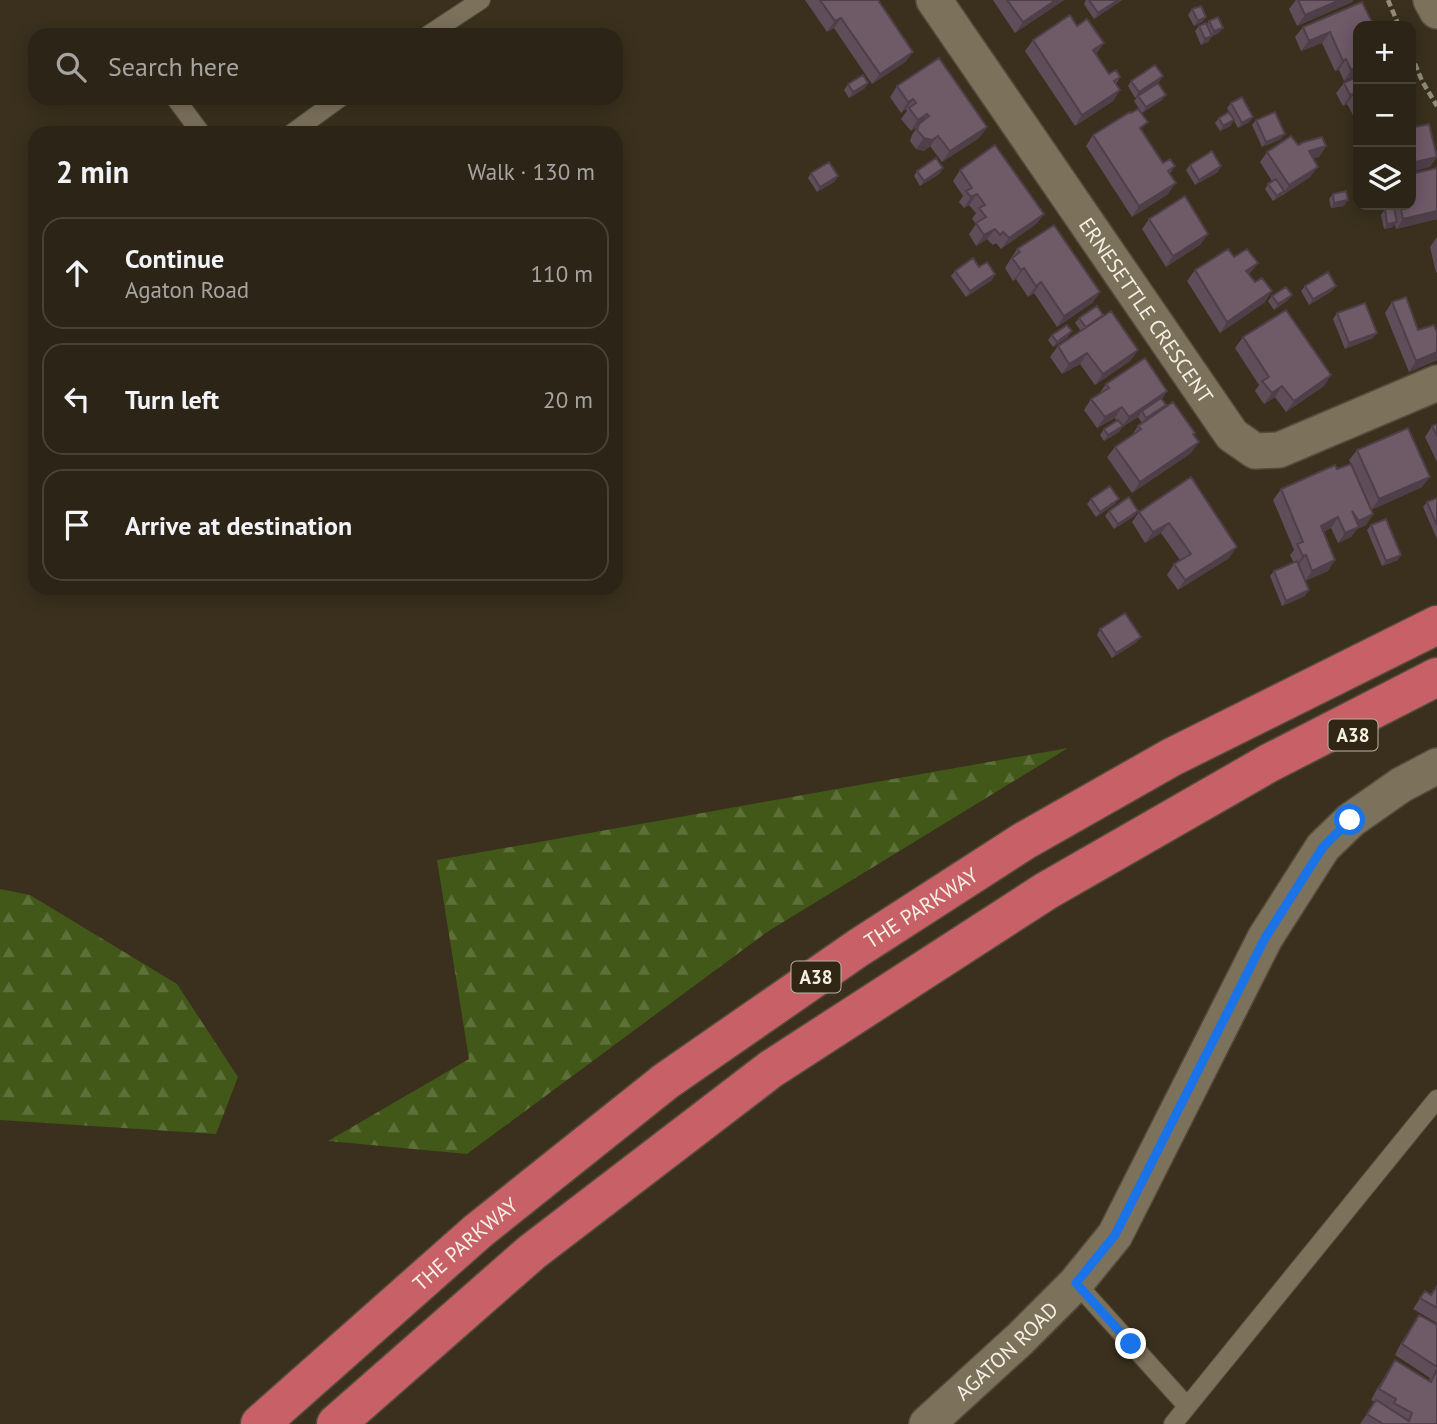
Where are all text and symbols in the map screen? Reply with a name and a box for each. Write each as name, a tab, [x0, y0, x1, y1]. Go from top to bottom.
map controls	[1353, 21, 1416, 210]
button: +	[1353, 21, 1416, 84]
search box	[28, 28, 623, 105]
icon: search	[52, 48, 90, 86]
text: Search here	[108, 50, 239, 83]
button: −	[1353, 84, 1416, 147]
button: layers	[1353, 147, 1416, 210]
text: 2 min	[56, 152, 129, 191]
text: Walk · 130 m	[468, 157, 595, 186]
street label: ERNESETTLE CRESCENT	[1073, 212, 1220, 408]
text: Continue	[125, 242, 224, 275]
icon: ahead	[58, 254, 96, 292]
text: 110 m	[531, 259, 593, 288]
text: Agaton Road	[125, 275, 249, 304]
icon: left	[58, 380, 96, 418]
text: Turn left	[125, 383, 219, 416]
text: 20 m	[543, 385, 593, 414]
icon: arrive	[58, 506, 96, 544]
text: Arrive at destination	[125, 509, 352, 542]
road number: A38	[1328, 720, 1378, 750]
route start	[1334, 804, 1365, 835]
street label: THE PARKWAY	[859, 861, 983, 954]
road number: A38	[792, 962, 840, 993]
street label: THE PARKWAY	[407, 1191, 523, 1296]
street label: AGATON ROAD	[949, 1296, 1063, 1406]
route end	[1115, 1328, 1146, 1359]

